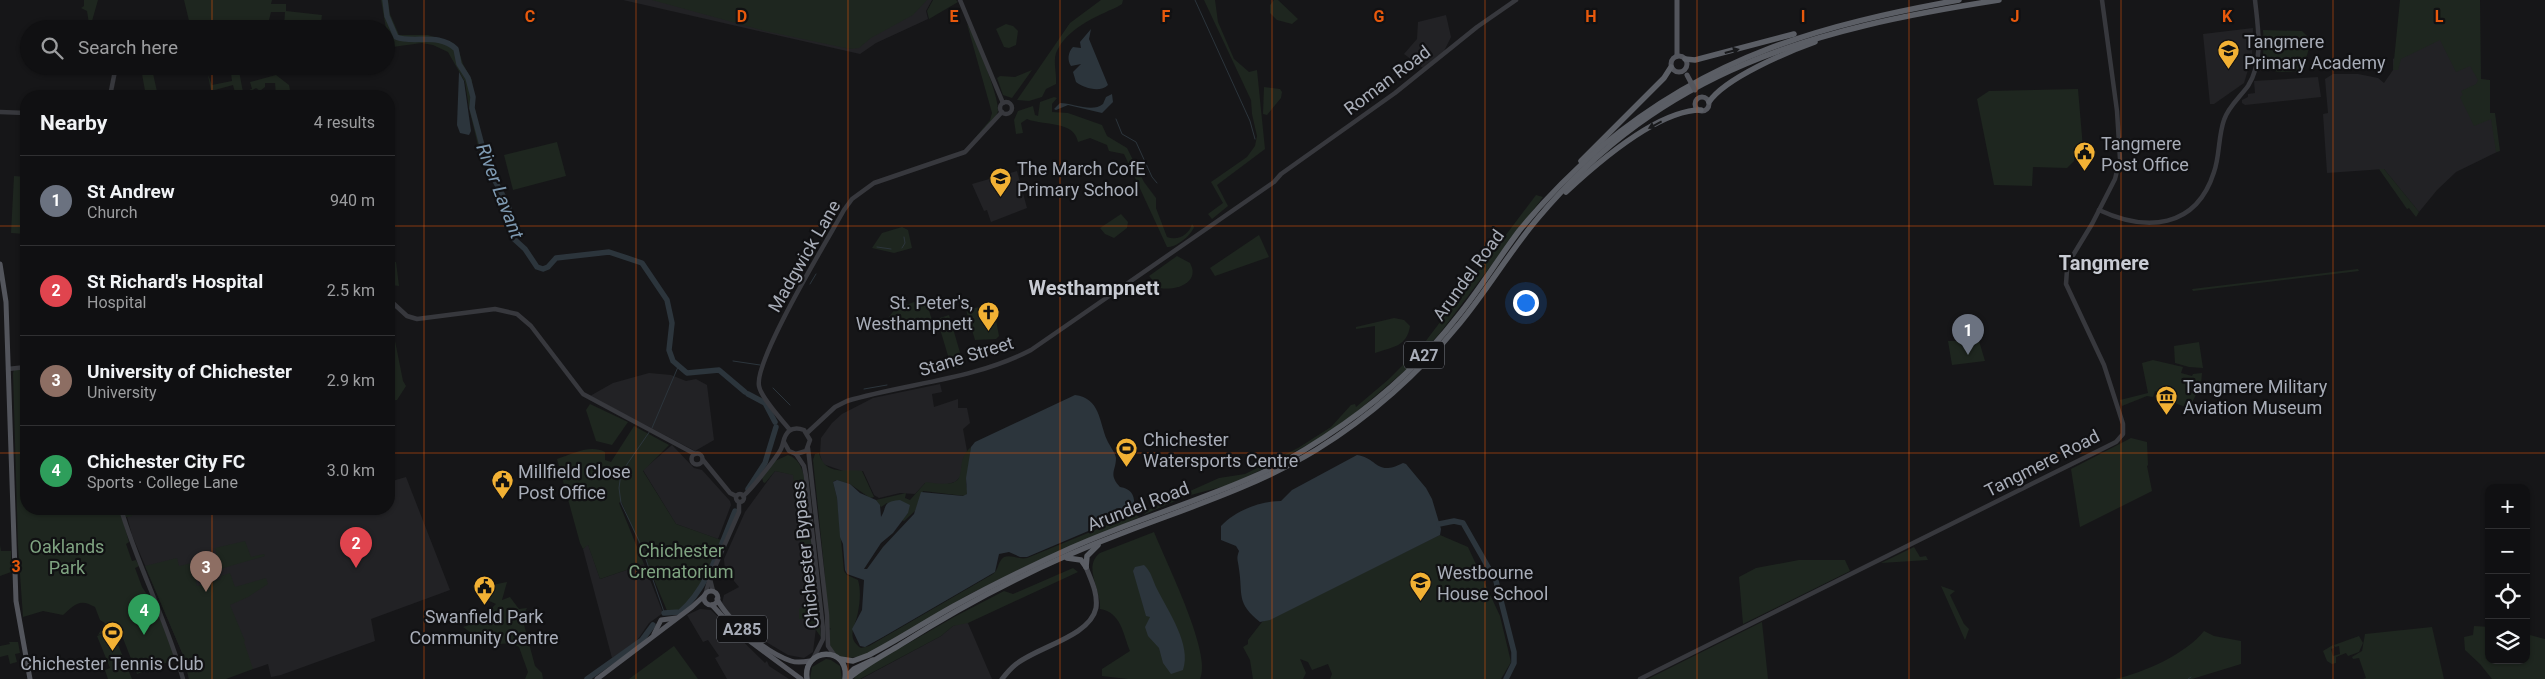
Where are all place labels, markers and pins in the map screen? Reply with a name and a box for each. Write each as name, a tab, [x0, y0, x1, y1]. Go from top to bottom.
place label: Tangmere Primary Academy	[2244, 31, 2386, 73]
school or university icon: Tangmere Primary Academy	[2216, 39, 2240, 70]
place label: Tangmere Post Office	[2101, 133, 2189, 175]
public building icon: Tangmere Post Office	[2073, 141, 2097, 172]
place label: The March CofE Primary School	[1017, 158, 1145, 200]
school or university icon: The March CofE Primary School	[989, 166, 1013, 197]
place label: St. Peter's, Westhampnett	[856, 292, 973, 334]
church icon: St. Peter's, Westhampnett	[977, 300, 1001, 331]
pin: 1	[1952, 314, 1984, 355]
place label: Tangmere Military Aviation Museum	[2183, 376, 2328, 418]
museum icon: Tangmere Military Aviation Museum	[2155, 384, 2179, 415]
place label: Chichester Watersports Centre	[1143, 429, 1298, 471]
sports icon: Chichester Watersports Centre	[1115, 437, 1139, 468]
place label: Millfield Close Post Office	[518, 461, 631, 503]
public building icon: Millfield Close Post Office	[490, 469, 514, 500]
pin: 2	[340, 527, 372, 568]
pin: 3	[190, 551, 222, 592]
place label: Westbourne House School	[1437, 562, 1548, 604]
school or university icon: Westbourne House School	[1409, 570, 1433, 601]
public building icon: Swanfield Park Community Centre	[472, 574, 496, 605]
pin: 4	[128, 594, 160, 635]
place label: Swanfield Park Community Centre	[409, 606, 559, 648]
sports icon: Chichester Tennis Club	[100, 621, 124, 652]
place label: Chichester Tennis Club	[20, 653, 204, 674]

